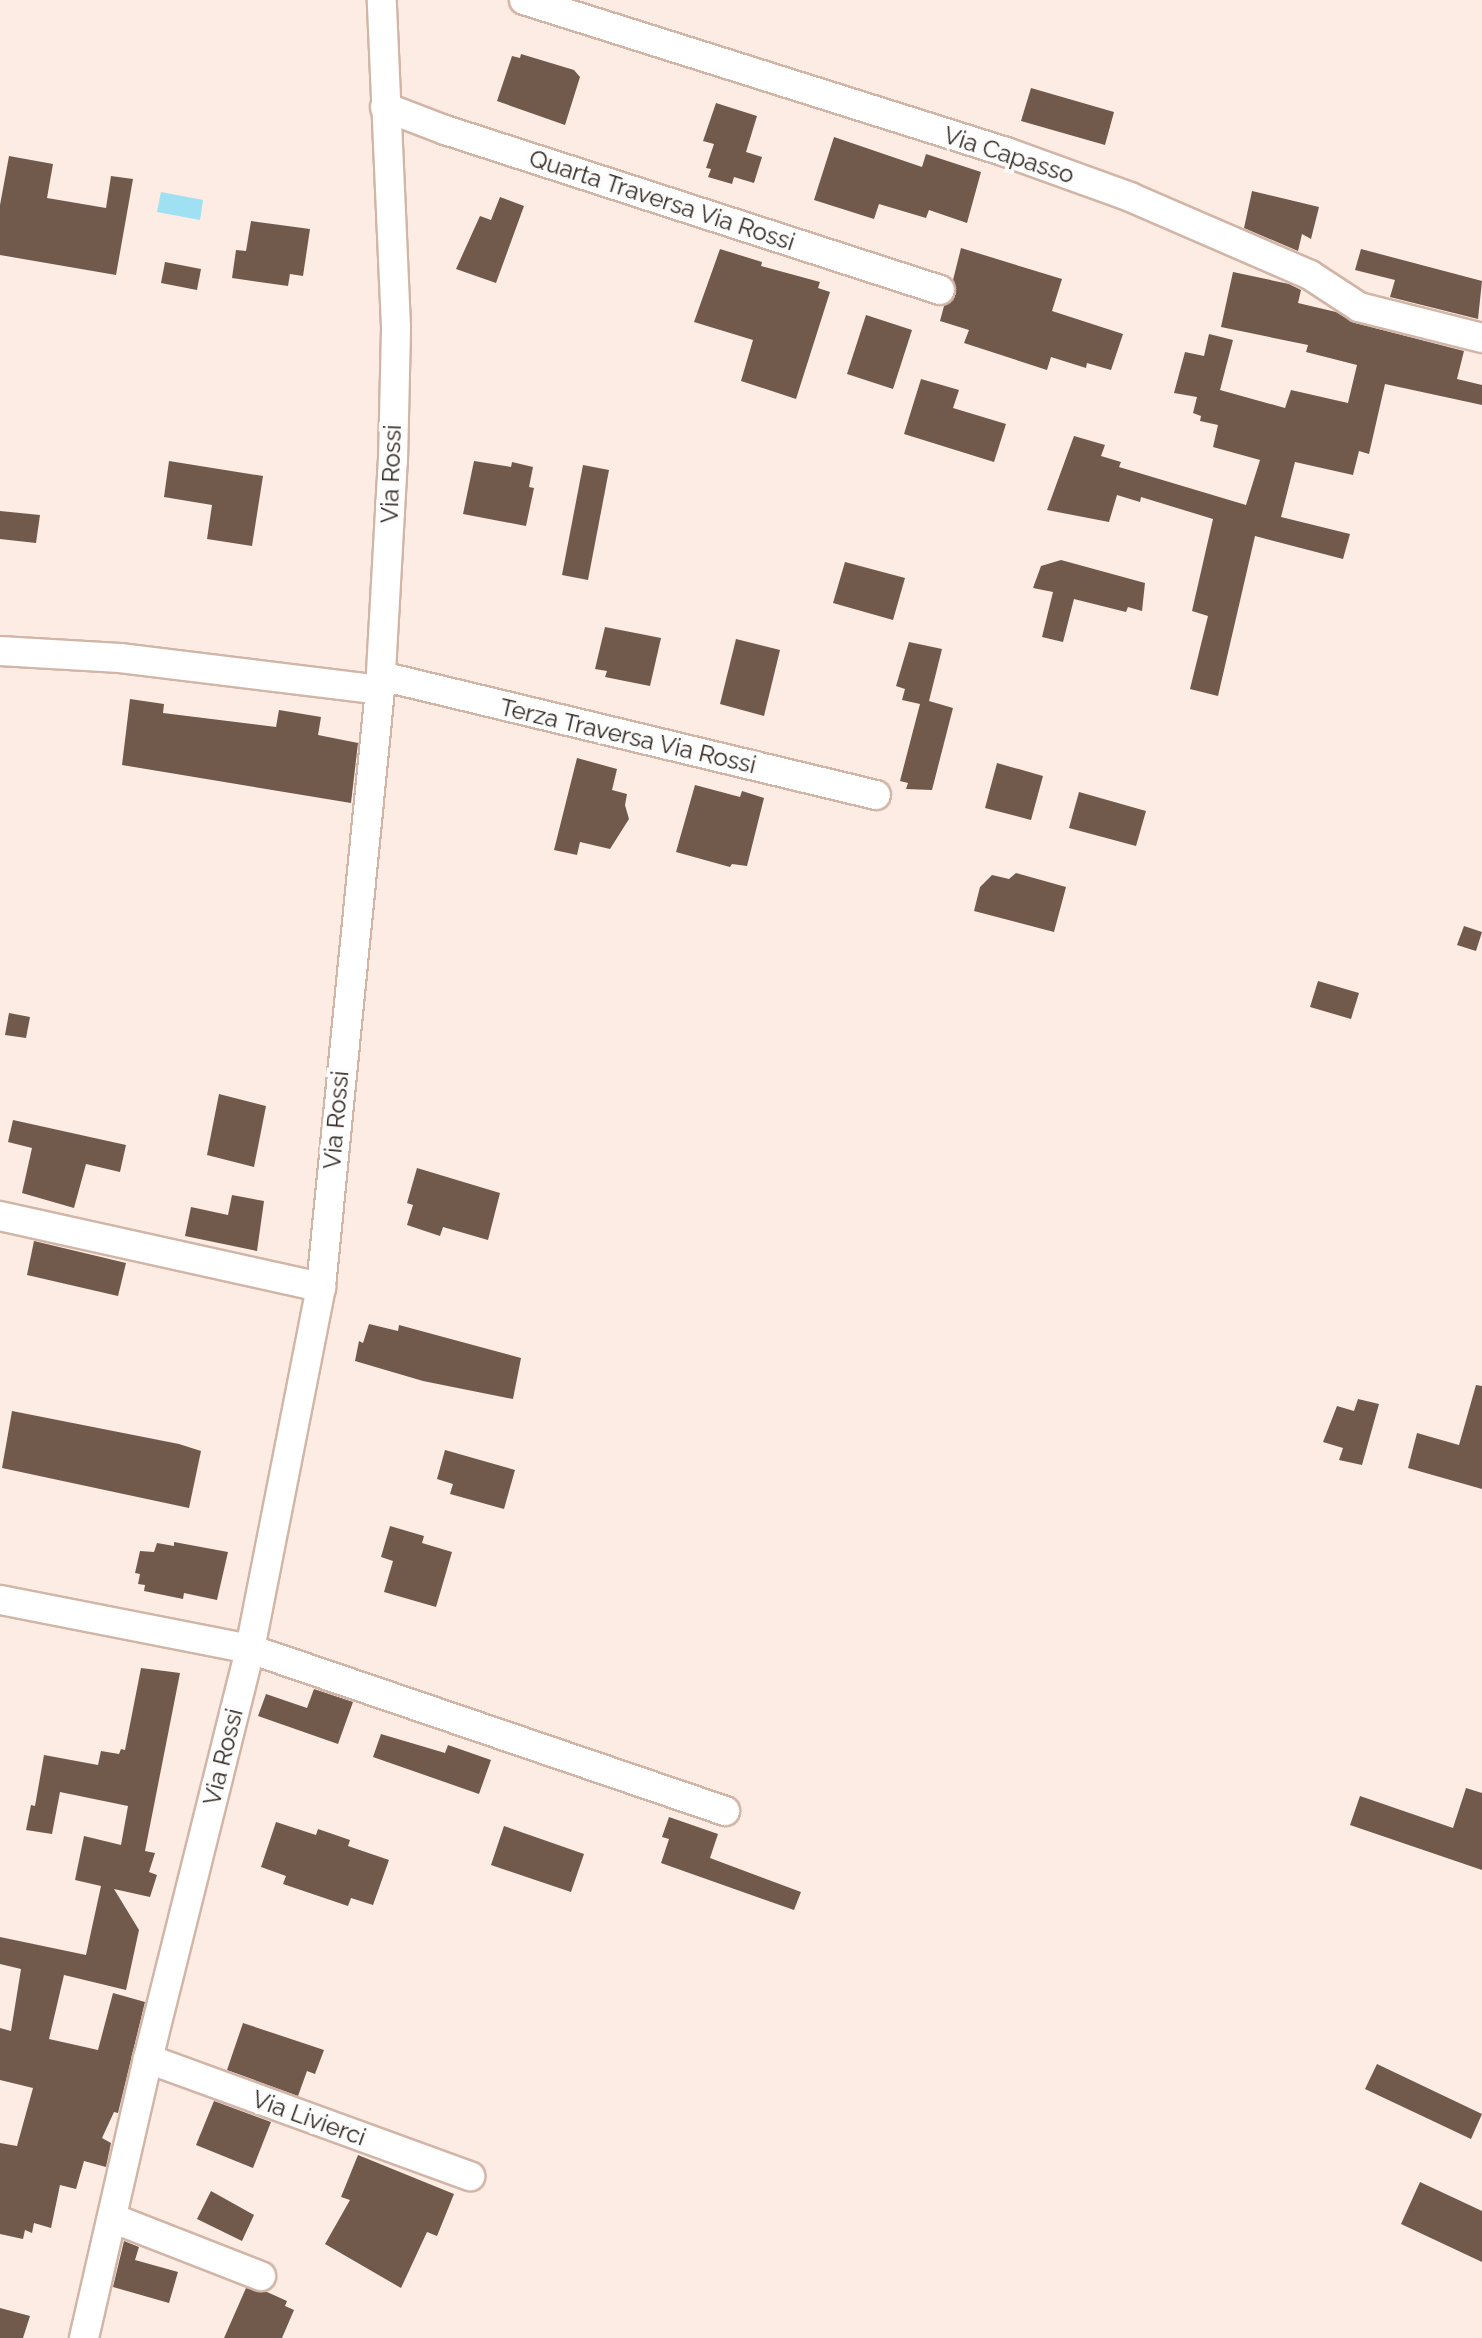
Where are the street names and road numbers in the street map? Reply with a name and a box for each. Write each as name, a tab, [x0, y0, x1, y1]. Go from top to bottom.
street label: Via Capasso	[940, 120, 1078, 190]
street label: Quarta Traversa Via Rossi	[525, 143, 799, 257]
street label: Via Rossi	[375, 424, 407, 524]
street label: Terza Traversa Via Rossi	[496, 692, 760, 780]
street label: Via Rossi	[317, 1070, 355, 1170]
street label: Via Rossi	[197, 1706, 249, 1808]
street label: Via Livierci	[248, 2084, 370, 2152]

